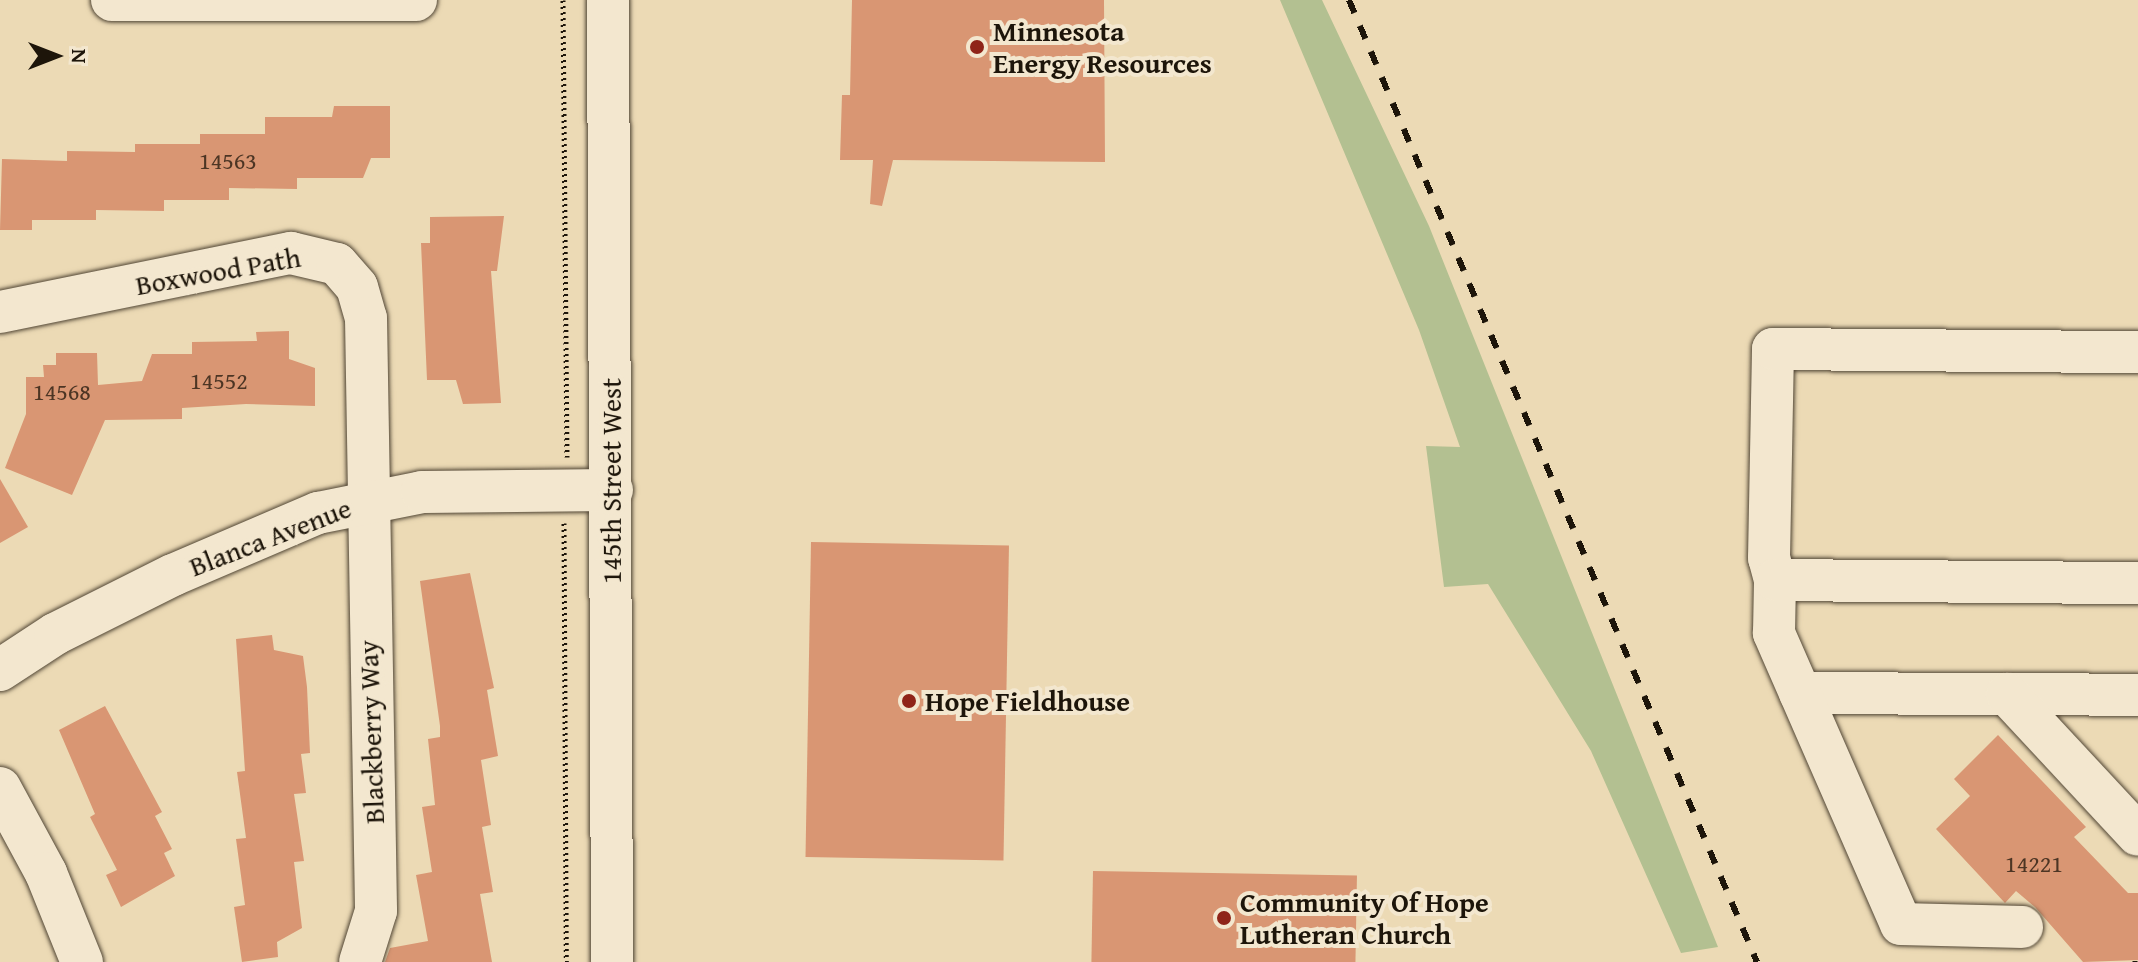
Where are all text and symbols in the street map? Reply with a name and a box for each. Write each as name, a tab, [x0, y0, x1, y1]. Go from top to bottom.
place label: Minnesota Energy Resources	[993, 14, 1212, 80]
north arrow	[16, 16, 96, 96]
marker: Minnesota Energy Resources	[968, 38, 986, 56]
text: N	[64, 49, 96, 63]
house number: 14563	[199, 147, 257, 175]
street label: Boxwood Path	[133, 240, 303, 302]
house number: 14552	[190, 367, 248, 395]
house number: 14568	[33, 378, 91, 406]
street label: 145th Street West	[594, 378, 628, 584]
street label: Blanca Avenue	[184, 491, 356, 583]
street label: Blackberry Way	[351, 640, 391, 824]
place label: Hope Fieldhouse	[925, 684, 1130, 718]
marker: Hope Fieldhouse	[900, 692, 918, 710]
house number: 14221	[2005, 850, 2063, 878]
place label: Community Of Hope Lutheran Church	[1240, 885, 1489, 951]
marker: Community Of Hope Lutheran Church	[1215, 909, 1233, 927]

